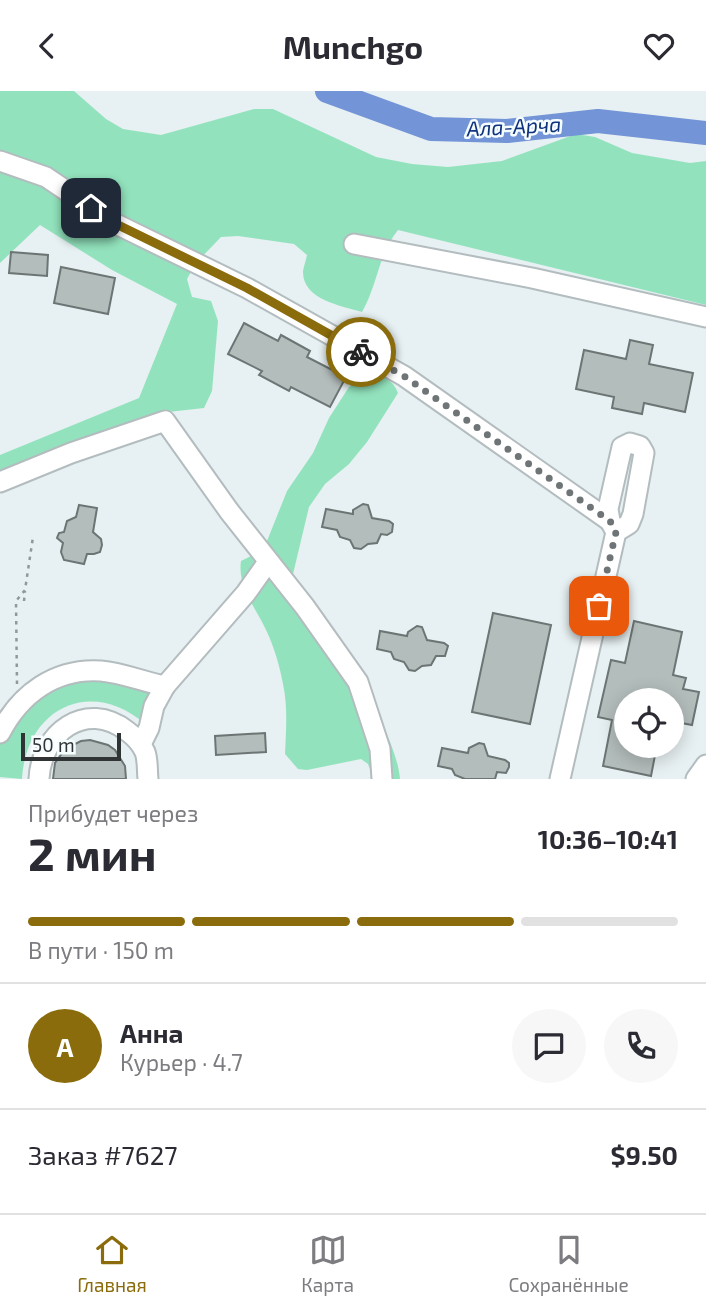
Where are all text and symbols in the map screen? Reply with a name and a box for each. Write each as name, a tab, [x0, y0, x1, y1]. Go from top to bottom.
icon: back	[28, 27, 66, 65]
text: Munchgo	[283, 27, 423, 65]
icon: heart	[640, 27, 678, 65]
water label: Ала-Арча	[465, 111, 562, 141]
pin	[61, 178, 121, 238]
icon: home	[72, 189, 110, 227]
courier	[326, 317, 396, 387]
icon: bike	[342, 333, 380, 371]
pin	[569, 576, 629, 636]
icon: bag	[580, 587, 618, 625]
map controls	[614, 688, 684, 758]
button: locate	[614, 688, 684, 758]
scale bar	[21, 730, 121, 762]
text: 50 m	[32, 733, 75, 756]
text: Прибудет через	[28, 799, 198, 827]
text: 10:36–10:41	[538, 823, 678, 854]
text: 2 мин	[28, 825, 157, 880]
text: В пути · 150 m	[28, 936, 174, 964]
button: chat	[512, 1009, 586, 1083]
button: phone	[604, 1009, 678, 1083]
text: Анна	[120, 1017, 183, 1048]
text: А	[57, 1031, 73, 1062]
text: Курьер · 4.7	[120, 1048, 243, 1076]
text: Заказ #7627	[28, 1139, 178, 1170]
text: $9.50	[610, 1139, 678, 1170]
tab: Главная	[77, 1231, 147, 1296]
tab: Карта	[301, 1231, 354, 1296]
tab: Сохранённые	[508, 1231, 629, 1296]

